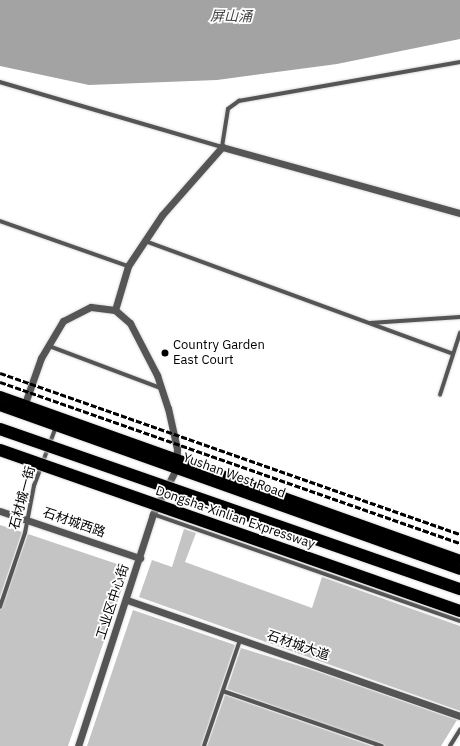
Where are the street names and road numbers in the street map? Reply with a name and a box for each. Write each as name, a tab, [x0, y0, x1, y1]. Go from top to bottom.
street label: Yushan West Road	[181, 450, 287, 502]
street label: 石材城一街	[7, 465, 39, 531]
street label: Dongsha-Xinlian Expressway	[153, 483, 317, 553]
street label: 石材城西路	[41, 505, 107, 541]
street label: 工业区中心街	[94, 562, 132, 642]
street label: 石材城大道	[265, 628, 331, 664]

